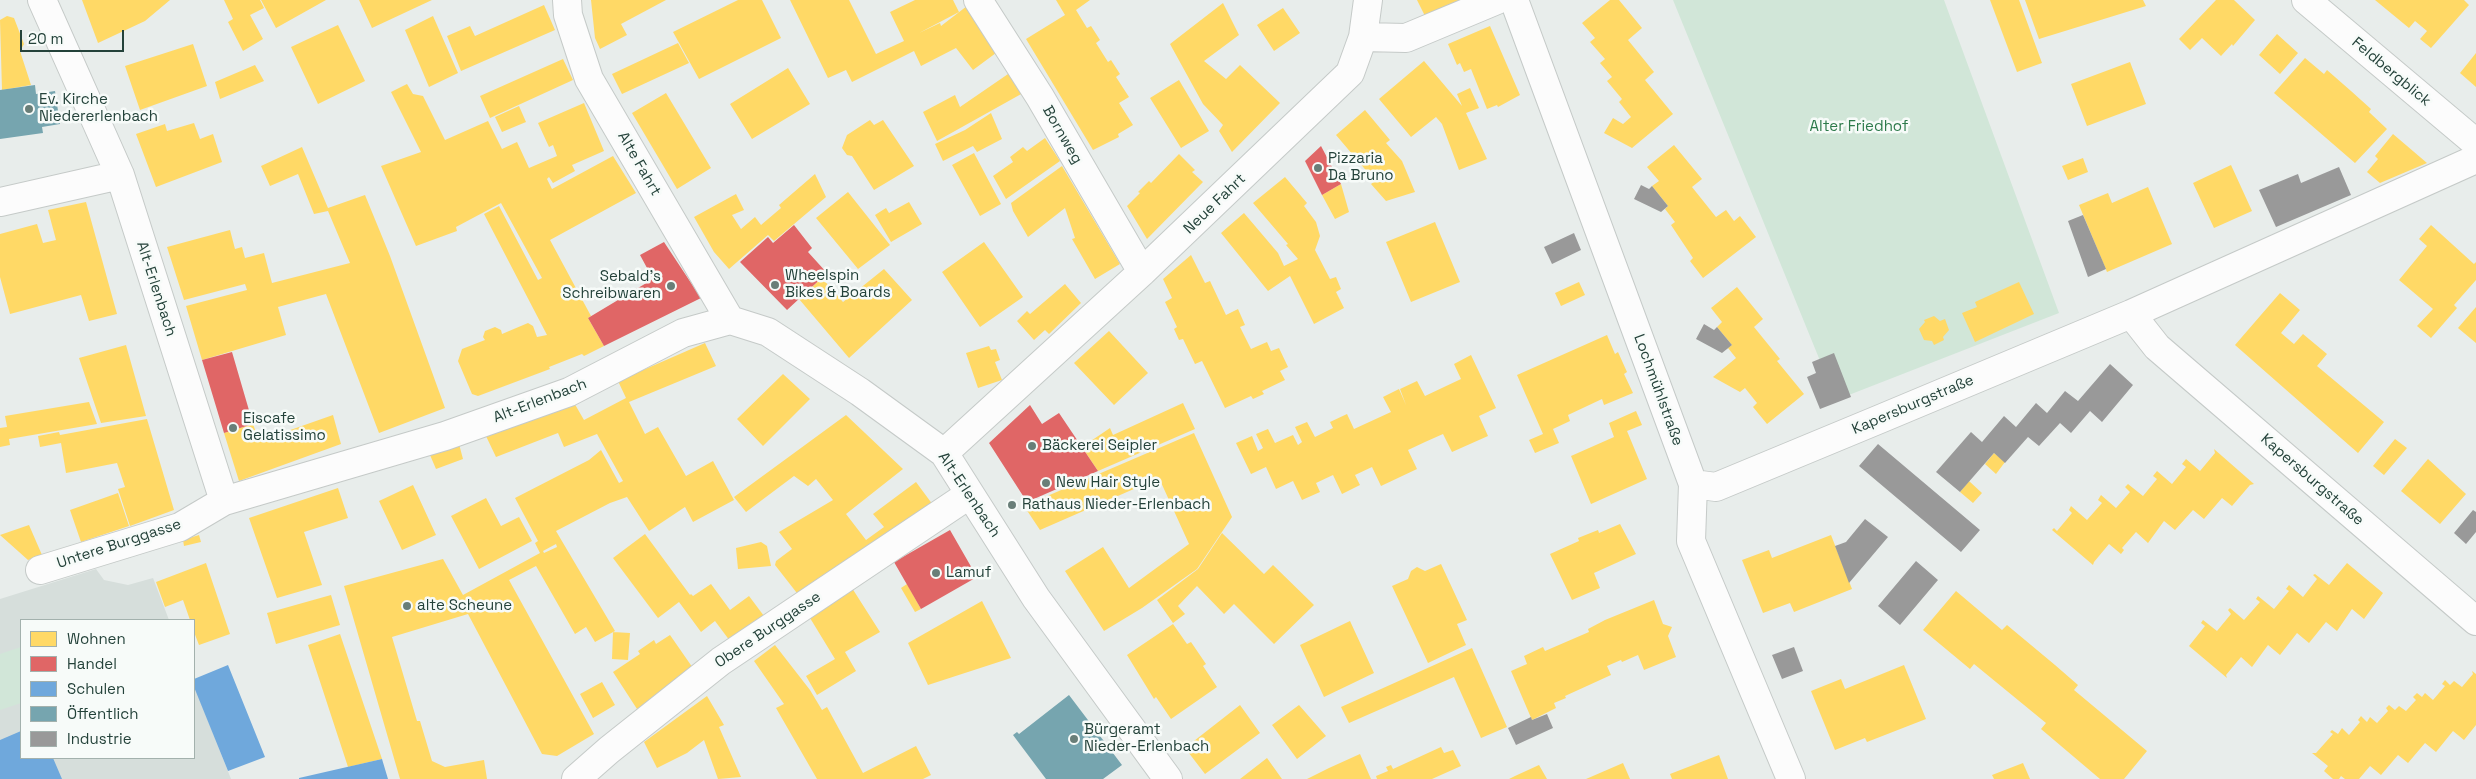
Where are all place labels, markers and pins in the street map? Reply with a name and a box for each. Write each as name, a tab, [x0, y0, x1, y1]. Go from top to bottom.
place label: Ev. Kirche Niedererlenbach	[39, 91, 158, 126]
marker: Ev. Kirche Niedererlenbach	[23, 103, 35, 115]
place label: Pizzaria Da Bruno	[1328, 150, 1394, 185]
marker: Pizzaria Da Bruno	[1312, 162, 1324, 174]
place label: Wheelspin Bikes & Boards	[785, 267, 891, 302]
place label: Sebald's Schreibwaren	[562, 268, 661, 303]
marker: Wheelspin Bikes & Boards	[769, 279, 781, 291]
marker: Sebald's Schreibwaren	[665, 280, 677, 292]
place label: Eiscafe Gelatissimo	[243, 410, 326, 445]
marker: Eiscafe Gelatissimo	[227, 422, 239, 434]
place label: Bäckerei Seipler	[1042, 437, 1157, 455]
marker: Bäckerei Seipler	[1026, 440, 1038, 452]
place label: New Hair Style	[1056, 474, 1160, 492]
marker: New Hair Style	[1040, 477, 1052, 489]
place label: Rathaus Nieder-Erlenbach	[1022, 496, 1210, 514]
marker: Rathaus Nieder-Erlenbach	[1006, 499, 1018, 511]
place label: Lamuf	[946, 564, 991, 582]
marker: Lamuf	[930, 567, 942, 579]
place label: alte Scheune	[417, 597, 512, 615]
marker: alte Scheune	[401, 600, 413, 612]
place label: Bürgeramt Nieder-Erlenbach	[1084, 721, 1209, 756]
marker: Bürgeramt Nieder-Erlenbach	[1068, 733, 1080, 745]

